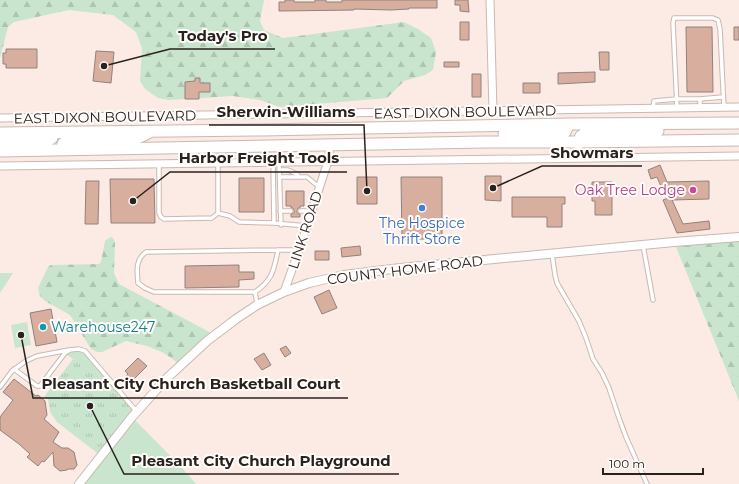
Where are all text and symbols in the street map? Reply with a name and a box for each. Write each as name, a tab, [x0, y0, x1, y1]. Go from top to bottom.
callout: Today's Pro	[170, 22, 275, 49]
text: Today's Pro	[178, 26, 268, 45]
callout: Sherwin-Williams	[209, 98, 364, 125]
street label: EAST DIXON BOULEVARD	[374, 101, 556, 123]
text: Sherwin-Williams	[217, 102, 355, 121]
street label: EAST DIXON BOULEVARD	[14, 106, 196, 128]
callout: Showmars	[542, 139, 642, 166]
text: Showmars	[550, 143, 634, 162]
callout: Harbor Freight Tools	[170, 145, 347, 172]
text: Harbor Freight Tools	[179, 148, 339, 167]
place label: Oak Tree Lodge	[575, 181, 685, 199]
marker: Oak Tree Lodge	[688, 185, 698, 195]
street label: LINK ROAD	[284, 189, 326, 271]
marker: The Hospice Thrift Store	[417, 203, 427, 213]
place label: The Hospice Thrift Store	[379, 214, 465, 248]
street label: COUNTY HOME ROAD	[326, 251, 484, 289]
place label: Warehouse247	[51, 318, 155, 336]
marker: Warehouse247	[38, 322, 48, 332]
callout: Pleasant City Church Basketball Court	[33, 371, 348, 398]
text: Pleasant City Church Basketball Court	[41, 374, 341, 393]
callout: Pleasant City Church Playground	[124, 447, 399, 474]
scale bar	[603, 450, 703, 476]
text: Pleasant City Church Playground	[131, 451, 391, 470]
text: 100 m	[609, 456, 645, 471]

